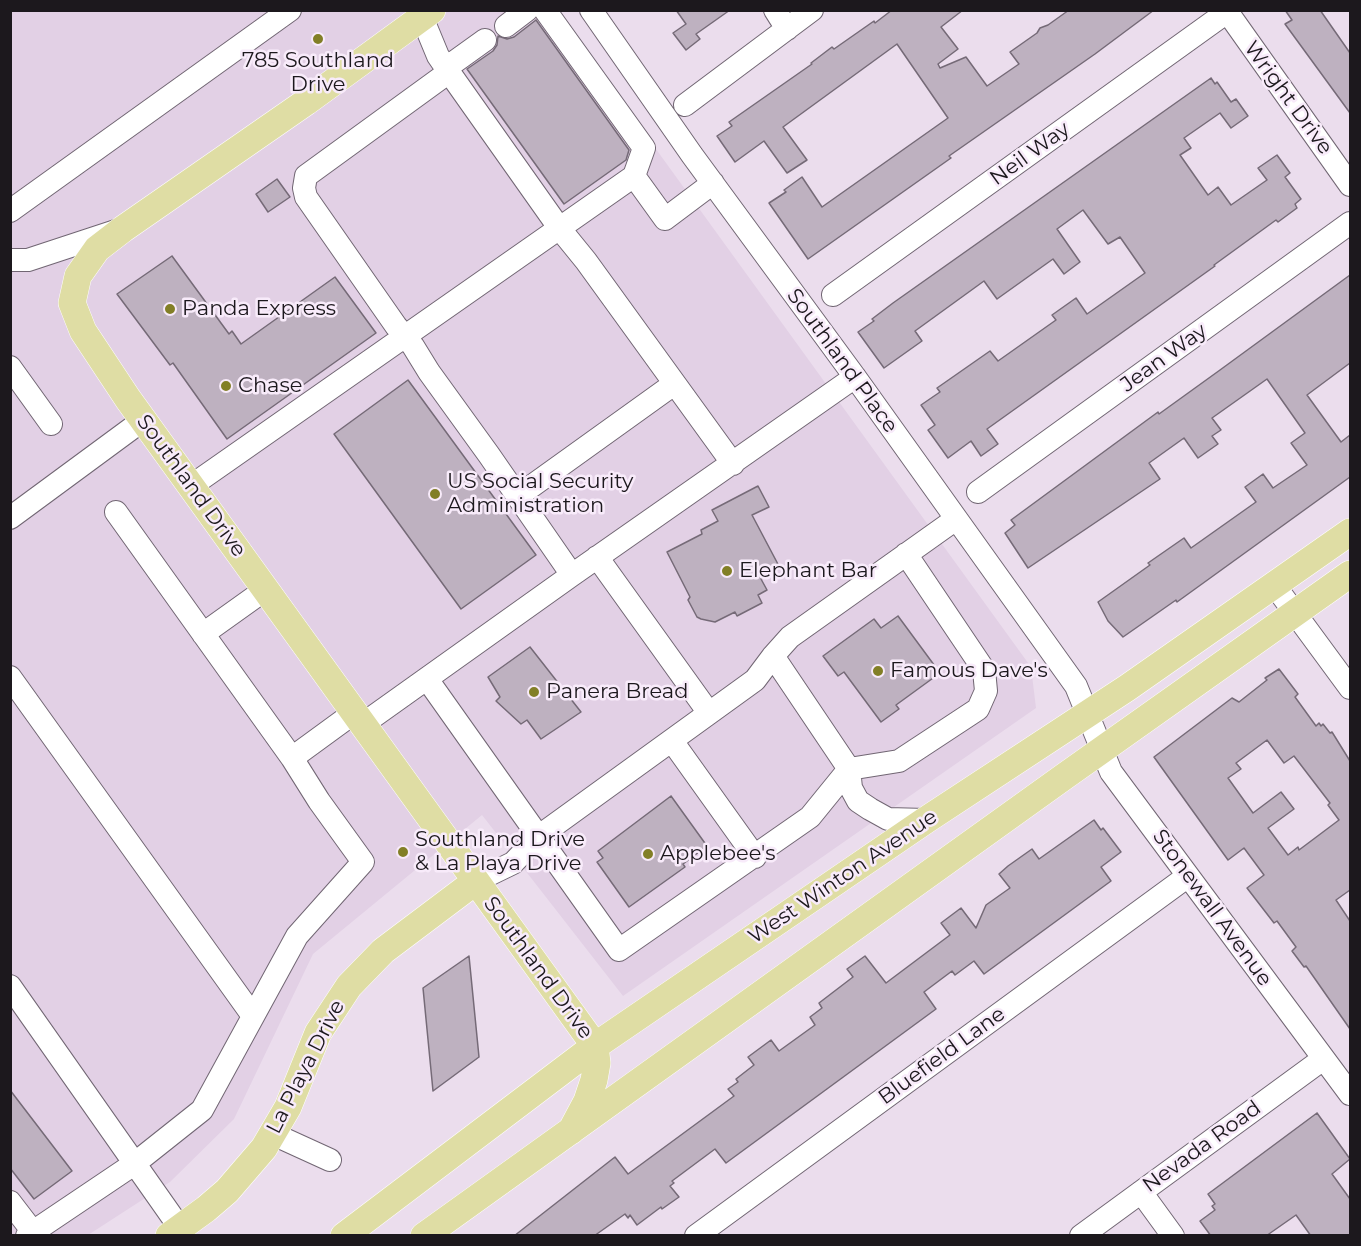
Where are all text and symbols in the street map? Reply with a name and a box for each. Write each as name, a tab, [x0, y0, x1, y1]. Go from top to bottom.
marker: 785 Southland Drive	[311, 32, 325, 46]
street label: Wright Drive	[1238, 36, 1338, 160]
place label: 785 Southland Drive	[242, 48, 394, 98]
street label: Neil Way	[985, 117, 1075, 191]
street label: Southland Place	[781, 284, 903, 438]
place label: Panda Express	[182, 296, 336, 322]
marker: Panda Express	[163, 302, 177, 316]
street label: Jean Way	[1116, 318, 1212, 398]
place label: Chase	[238, 373, 302, 399]
marker: Chase	[219, 379, 233, 393]
street label: Southland Drive	[131, 410, 251, 562]
place label: US Social Security Administration	[447, 469, 633, 519]
marker: US Social Security Administration	[428, 487, 442, 501]
place label: Elephant Bar	[739, 558, 877, 584]
marker: Elephant Bar	[720, 564, 734, 578]
place label: Famous Dave's	[890, 658, 1048, 684]
marker: Famous Dave's	[871, 664, 885, 678]
place label: Panera Bread	[546, 679, 688, 705]
marker: Panera Bread	[527, 685, 541, 699]
street label: West Winton Avenue	[744, 804, 942, 950]
street label: Stonewall Avenue	[1147, 825, 1277, 991]
place label: Southland Drive & La Playa Drive	[415, 827, 585, 877]
place label: Applebee's	[660, 841, 775, 867]
marker: Southland Drive & La Playa Drive	[396, 845, 410, 859]
marker: Applebee's	[641, 847, 655, 861]
street label: Southland Drive	[478, 892, 598, 1044]
street label: La Playa Drive	[261, 996, 351, 1138]
street label: Bluefield Lane	[874, 1001, 1010, 1111]
street label: Nevada Road	[1138, 1096, 1266, 1198]

